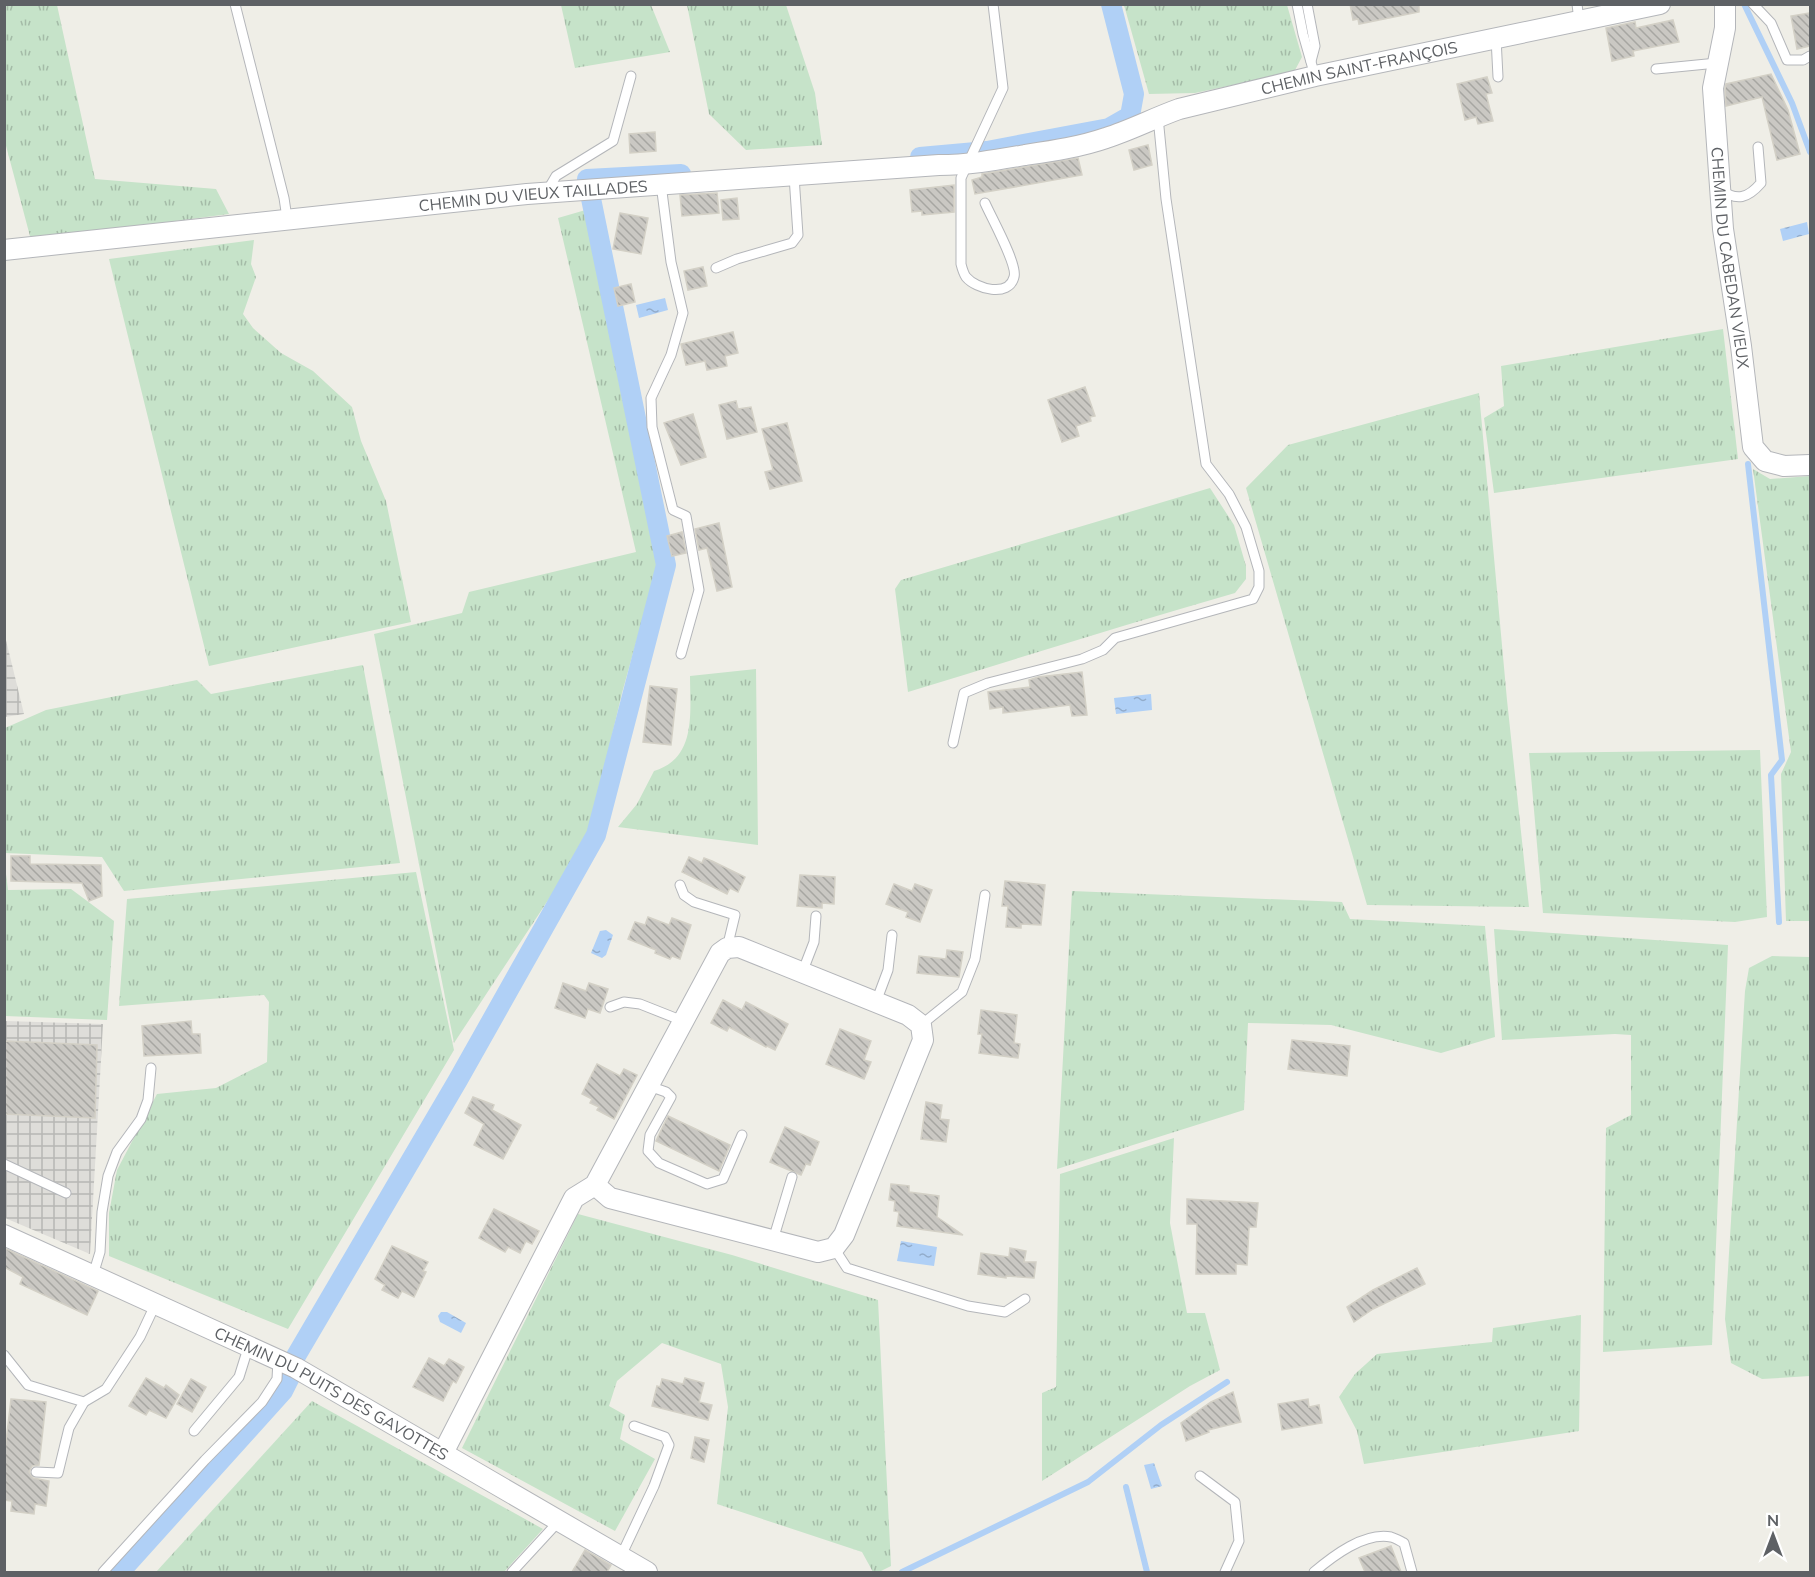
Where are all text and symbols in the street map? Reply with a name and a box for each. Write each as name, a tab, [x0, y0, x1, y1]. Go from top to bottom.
street label: CHEMIN SAINT-FRANÇOIS	[1259, 36, 1459, 99]
street label: CHEMIN DU CABEDAN VIEUX	[1707, 146, 1754, 370]
street label: CHEMIN DU VIEUX TAILLADES	[418, 176, 648, 216]
street label: CHEMIN DU PUITS DES GAVOTTES	[211, 1322, 452, 1465]
north arrow	[1743, 1505, 1803, 1565]
text: N	[1767, 1510, 1779, 1530]

